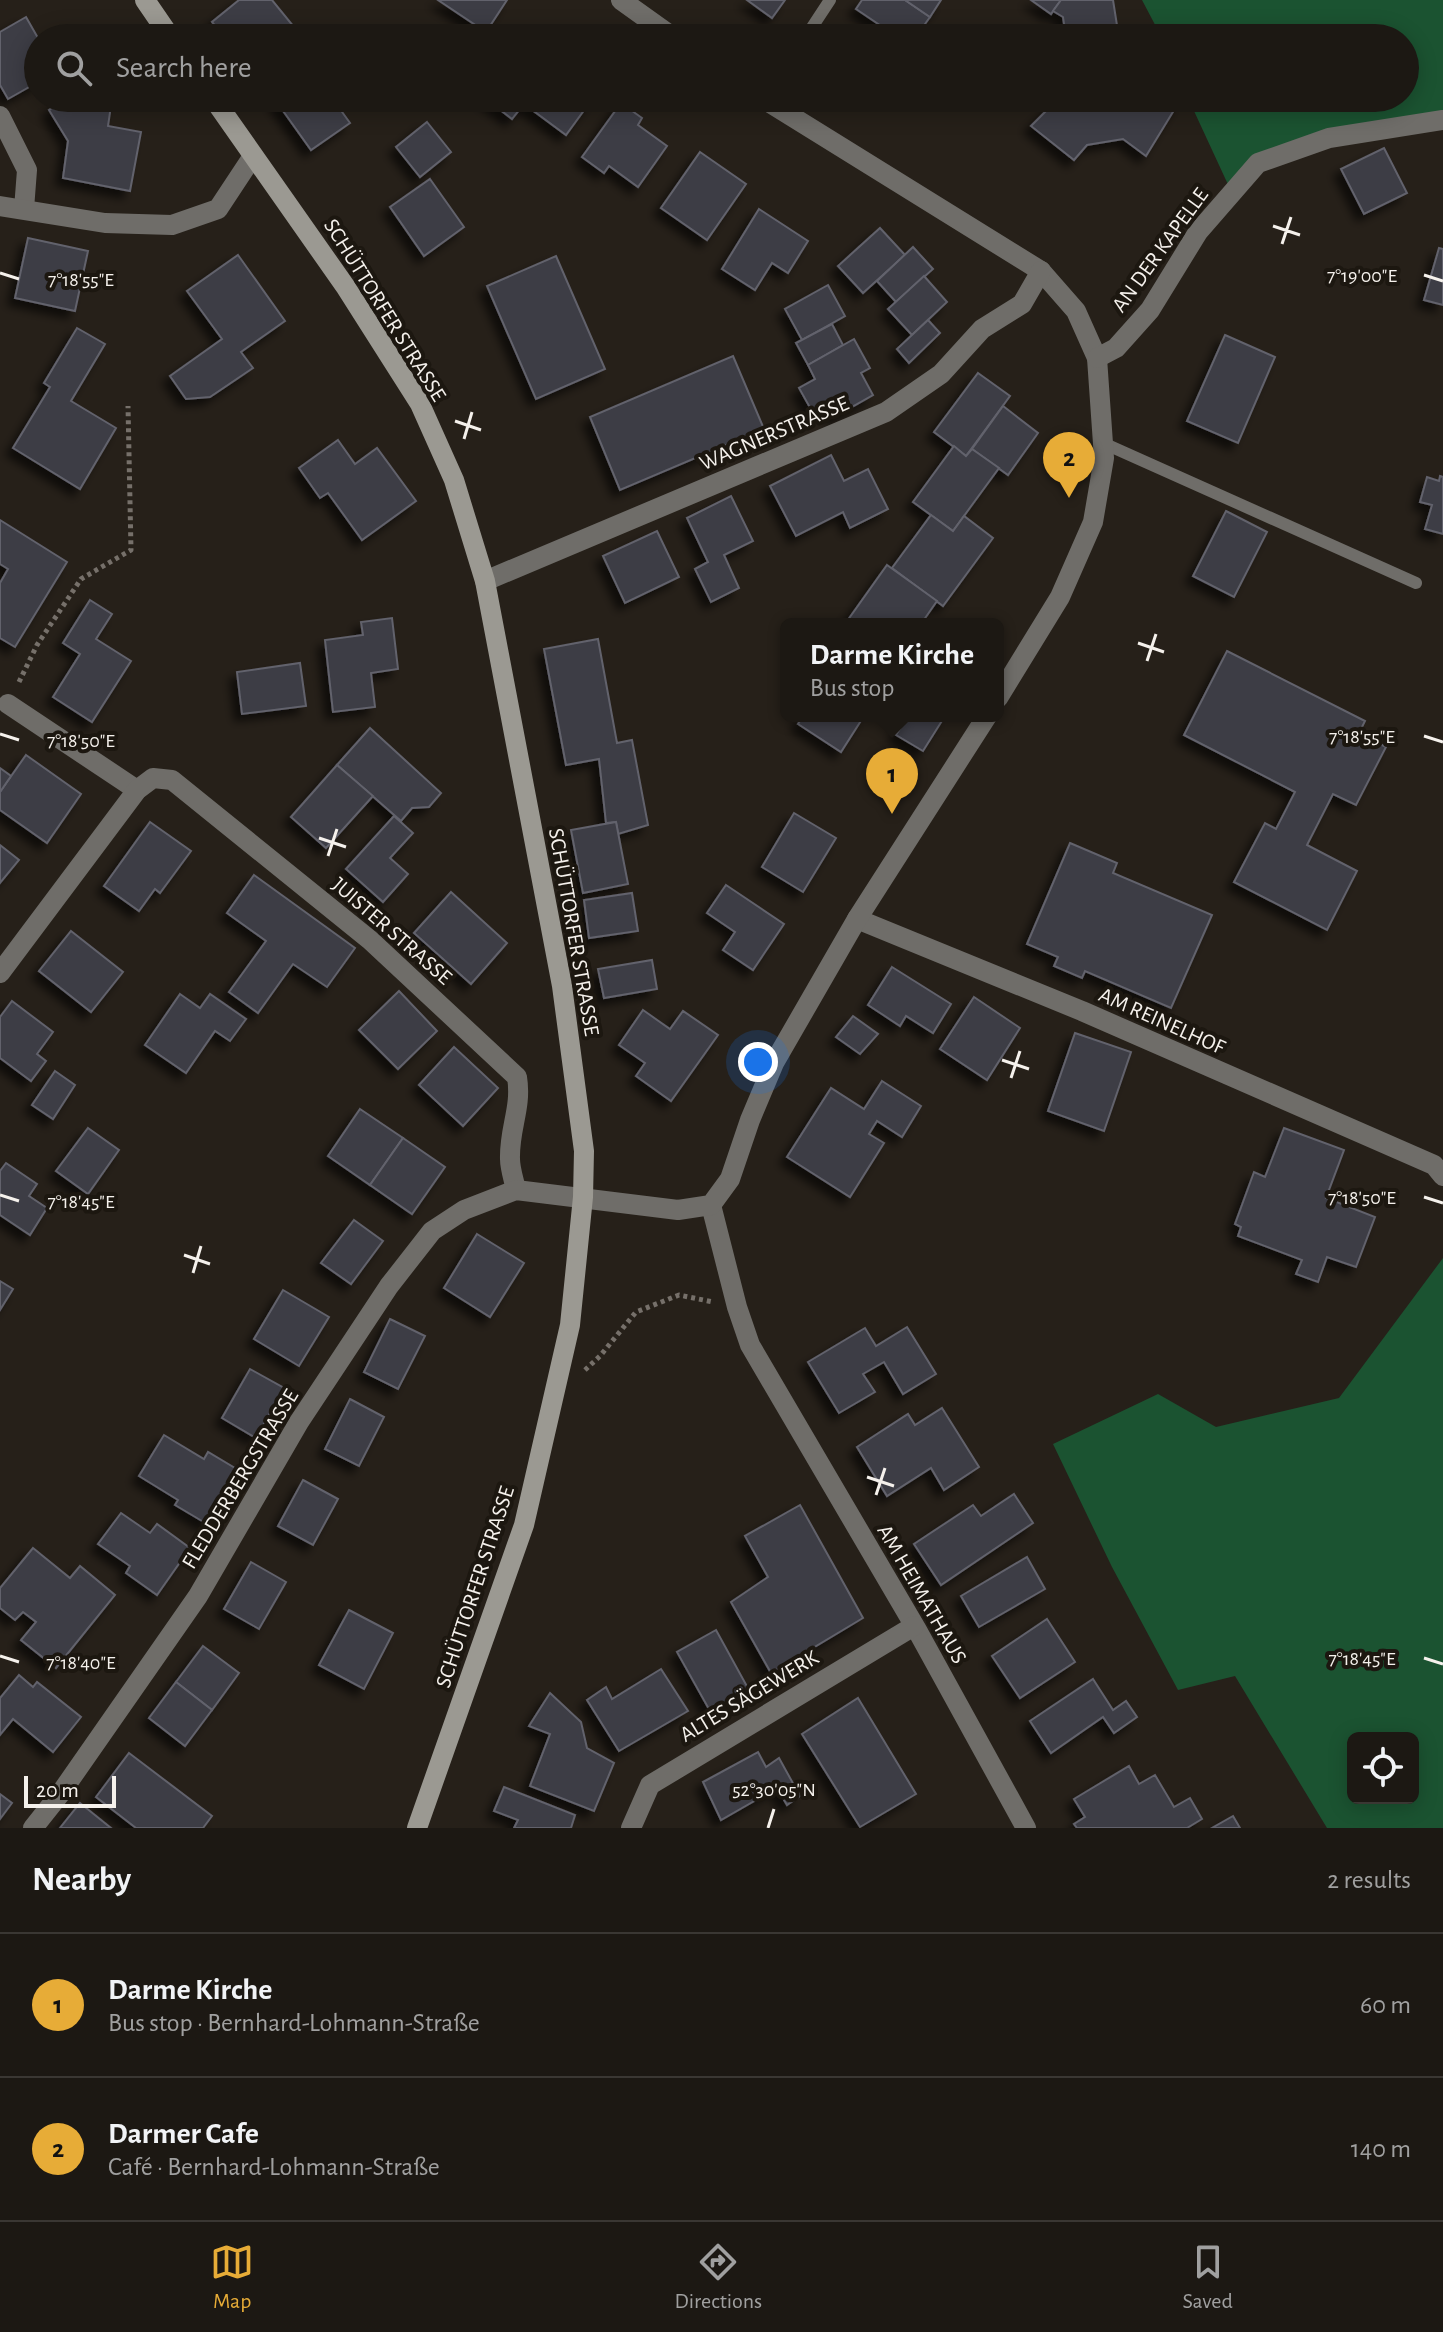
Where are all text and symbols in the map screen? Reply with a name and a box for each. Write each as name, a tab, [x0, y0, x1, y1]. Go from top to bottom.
search box	[24, 24, 1419, 112]
icon: search	[52, 46, 96, 90]
text: Search here	[116, 53, 252, 83]
street label: AN DER KAPELLE	[1108, 183, 1213, 316]
street label: SCHÜTTORFER STRASSE	[320, 215, 450, 405]
text: 7°19'00"E	[1327, 266, 1397, 286]
text: 7°18'55"E	[48, 270, 114, 290]
street label: WAGNERSTRASSE	[696, 392, 852, 474]
pin: 2	[1043, 432, 1095, 498]
popup	[780, 618, 1004, 722]
text: Darme Kirche	[810, 640, 974, 670]
text: Bus stop	[810, 675, 894, 701]
text: 7°18'55"E	[1329, 727, 1395, 747]
text: 7°18'50"E	[47, 731, 115, 751]
pin: 1	[866, 748, 918, 814]
street label: SCHÜTTORFER STRASSE	[545, 826, 603, 1038]
street label: JUISTER STRASSE	[328, 873, 456, 989]
street label: AM REINELHOF	[1096, 983, 1229, 1059]
your location	[738, 1042, 778, 1082]
text: 7°18'50"E	[1328, 1188, 1396, 1208]
text: 7°18'45"E	[47, 1192, 115, 1212]
street label: FLEDDERBERGSTRASSE	[178, 1385, 302, 1573]
street label: SCHÜTTORFER STRASSE	[432, 1483, 518, 1691]
street label: AM HEIMATHAUS	[873, 1521, 971, 1667]
street label: ALTES SÄGEWERK	[676, 1646, 823, 1746]
text: 7°18'45"E	[1328, 1649, 1396, 1669]
text: 7°18'40"E	[46, 1653, 116, 1673]
map controls	[1347, 1732, 1419, 1804]
button: locate	[1347, 1732, 1419, 1804]
scale bar	[24, 1772, 116, 1808]
text: 20 m	[36, 1779, 79, 1801]
text: 52°30'05"N	[732, 1780, 816, 1800]
text: Nearby	[32, 1863, 131, 1897]
text: 2 results	[1327, 1867, 1411, 1893]
text: Darme Kirche	[108, 1975, 273, 2005]
text: 1	[53, 1992, 63, 2018]
text: 60 m	[1360, 1992, 1411, 2018]
text: Bus stop · Bernhard-Lohmann-Straße	[108, 2010, 480, 2036]
text: Darmer Cafe	[108, 2119, 259, 2149]
text: 2	[52, 2136, 64, 2162]
text: 140 m	[1351, 2136, 1411, 2162]
text: Café · Bernhard-Lohmann-Straße	[108, 2154, 440, 2180]
tab: Map	[210, 2240, 254, 2314]
tab: Directions	[674, 2240, 762, 2314]
tab: Saved	[1182, 2240, 1233, 2314]

